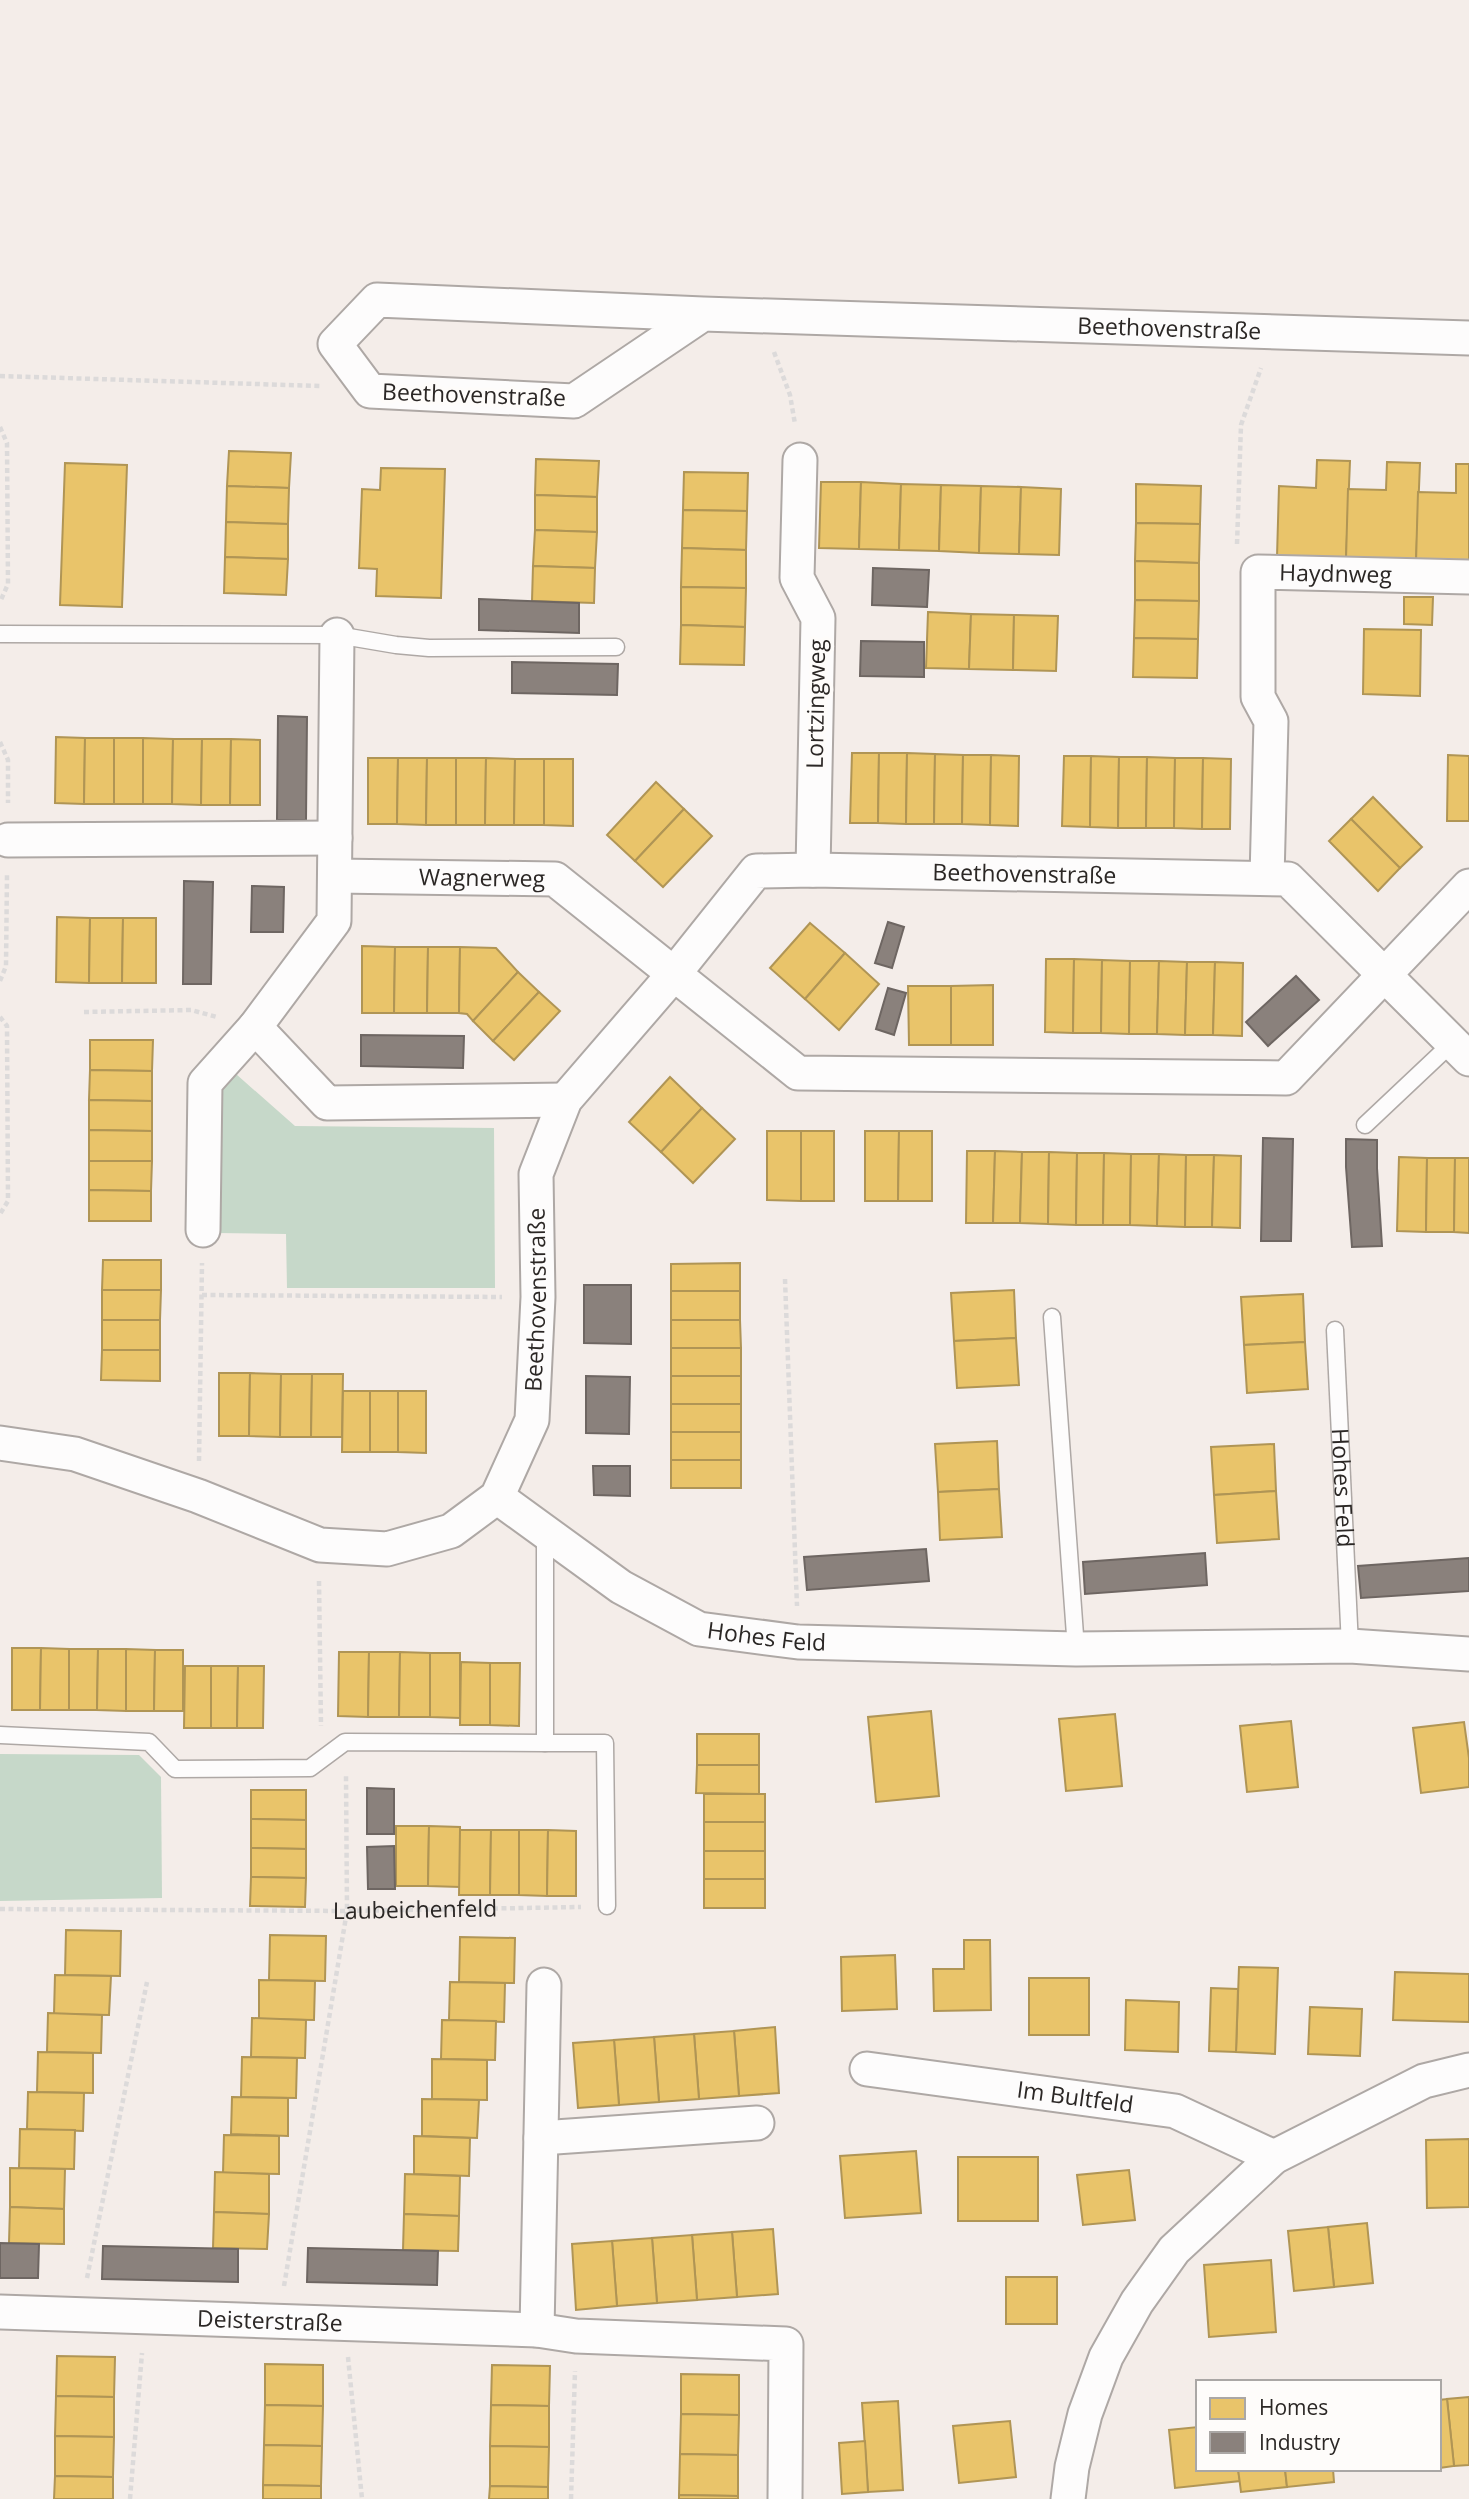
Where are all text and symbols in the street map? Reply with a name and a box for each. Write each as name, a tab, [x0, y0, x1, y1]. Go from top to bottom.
street label: Beethovenstraße	[1077, 309, 1262, 346]
street label: Beethovenstraße	[382, 375, 566, 413]
street label: Haydnweg	[1279, 556, 1393, 590]
street label: Lortzingweg	[798, 638, 832, 769]
street label: Beethovenstraße	[932, 855, 1117, 891]
street label: Wagnerweg	[419, 860, 546, 894]
street label: Beethovenstraße	[516, 1208, 553, 1392]
street label: Hohes Feld	[1325, 1427, 1362, 1548]
street label: Hohes Feld	[705, 1613, 827, 1658]
street label: Laubeichenfeld	[333, 1891, 497, 1926]
street label: Im Bultfeld	[1015, 2073, 1135, 2120]
street label: Deisterstraße	[197, 2302, 343, 2338]
legend	[1196, 2380, 1441, 2471]
text: Homes	[1259, 2393, 1328, 2421]
text: Industry	[1259, 2428, 1341, 2456]

